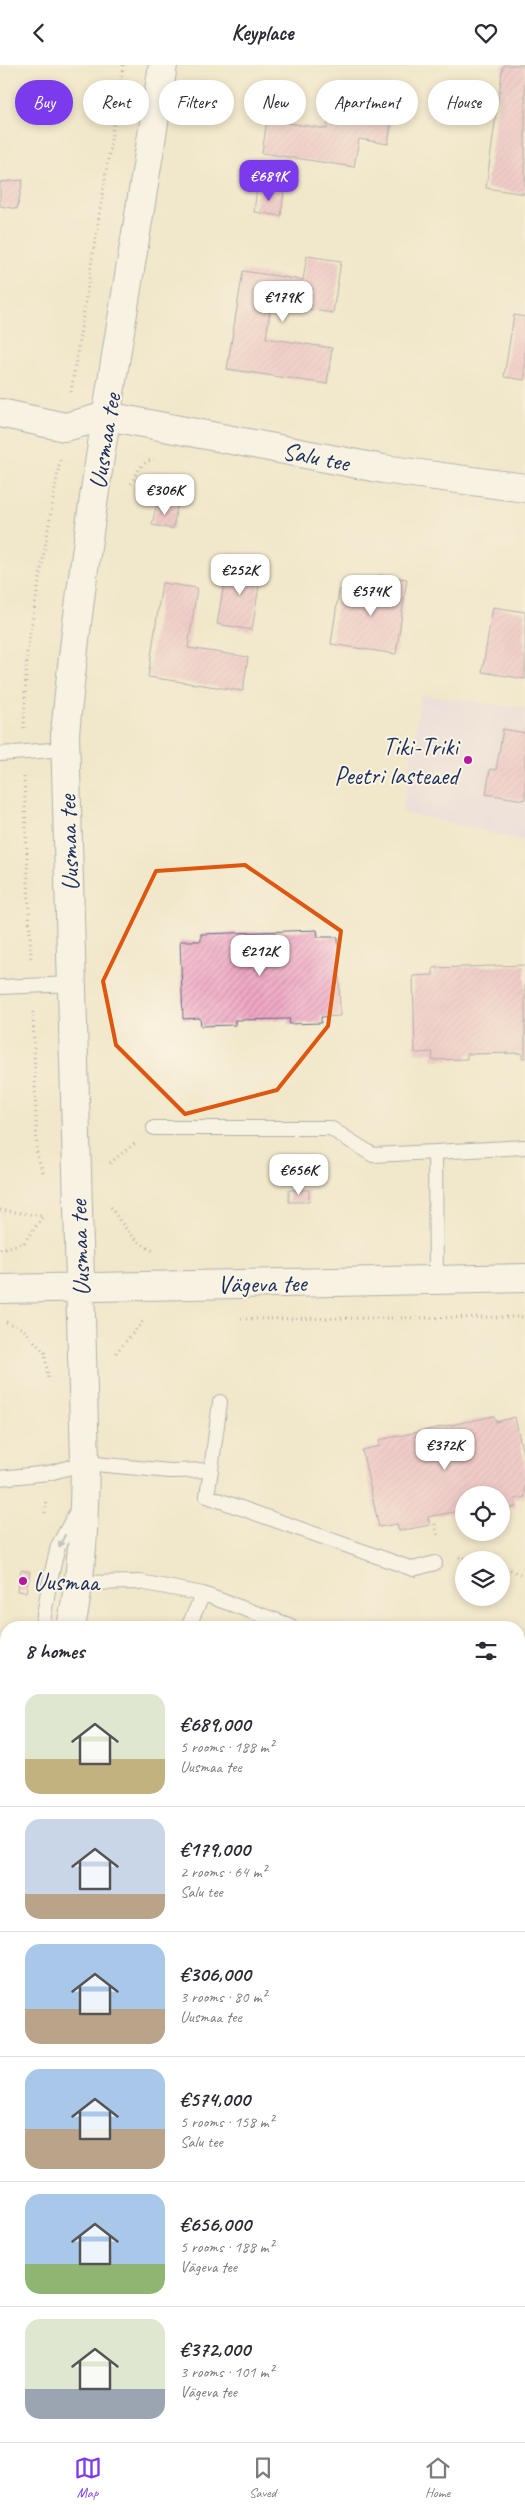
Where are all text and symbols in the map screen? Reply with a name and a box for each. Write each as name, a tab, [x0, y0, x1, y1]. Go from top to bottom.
icon: back	[25, 19, 53, 47]
text: Keyplace	[232, 19, 293, 47]
icon: heart	[472, 19, 500, 47]
chip: Buy	[15, 80, 73, 125]
chip: Rent	[83, 80, 149, 125]
chip: Filters	[159, 80, 234, 125]
chip: New	[244, 80, 306, 125]
chip: Apartment	[316, 80, 418, 125]
chip: House	[428, 80, 499, 125]
pin: €689K	[234, 159, 304, 202]
text: €689K	[250, 166, 288, 186]
pin: €179K	[248, 281, 318, 323]
text: €179K	[265, 287, 301, 307]
street label: Uusmaa tee	[82, 389, 129, 491]
street label: Salu tee	[280, 435, 354, 479]
pin: €306K	[130, 473, 200, 516]
text: €306K	[146, 480, 184, 500]
pin: €252K	[205, 553, 275, 596]
text: €252K	[222, 560, 258, 580]
pin: €574K	[336, 575, 406, 617]
text: €574K	[353, 581, 389, 601]
place label: Tiki-Triki Peetri lasteaed	[334, 731, 461, 792]
marker: Tiki-Triki Peetri lasteaed	[462, 754, 474, 766]
street label: Uusmaa tee	[51, 792, 87, 892]
pin: €212K	[225, 935, 295, 977]
text: €212K	[242, 941, 278, 961]
pin: €656K	[264, 1153, 334, 1196]
text: €656K	[280, 1160, 318, 1180]
street label: Uusmaa tee	[62, 1197, 98, 1297]
street label: Vägeva tee	[217, 1267, 309, 1301]
pin: €372K	[410, 1429, 480, 1471]
text: €372K	[427, 1435, 463, 1455]
map controls	[455, 1486, 510, 1606]
button: locate	[455, 1486, 510, 1541]
one-way arrow	[57, 1533, 66, 1548]
button: layers	[455, 1551, 510, 1606]
place label: Uusmaa	[33, 1566, 101, 1598]
marker: Uusmaa	[17, 1575, 29, 1587]
icon: filters	[472, 1637, 500, 1665]
text: 8 homes	[25, 1638, 84, 1664]
text: €689,000	[180, 1711, 251, 1737]
icon: home	[65, 1714, 125, 1774]
text: 5 rooms · 188 m²	[180, 1737, 274, 1757]
text: Uusmaa tee	[180, 1757, 242, 1777]
text: €179,000	[180, 1836, 250, 1862]
icon: home	[65, 1839, 125, 1899]
text: 2 rooms · 64 m²	[180, 1862, 266, 1882]
text: Salu tee	[180, 1882, 223, 1902]
text: €306,000	[180, 1961, 251, 1987]
icon: home	[65, 1964, 125, 2024]
text: 3 rooms · 80 m²	[180, 1987, 266, 2007]
text: Uusmaa tee	[180, 2007, 242, 2027]
text: €574,000	[180, 2086, 250, 2112]
icon: home	[65, 2089, 125, 2149]
text: 5 rooms · 158 m²	[180, 2112, 274, 2132]
text: Salu tee	[180, 2132, 223, 2152]
text: €656,000	[180, 2211, 251, 2237]
icon: home	[65, 2214, 125, 2274]
text: 5 rooms · 188 m²	[180, 2237, 274, 2257]
text: Vägeva tee	[180, 2257, 237, 2277]
text: €372,000	[180, 2336, 250, 2362]
icon: home	[65, 2339, 125, 2399]
text: 3 rooms · 101 m²	[180, 2362, 274, 2382]
text: Vägeva tee	[180, 2382, 237, 2402]
tab: Map	[74, 2454, 102, 2501]
tab: Saved	[249, 2454, 277, 2501]
tab: Home	[424, 2454, 452, 2501]

